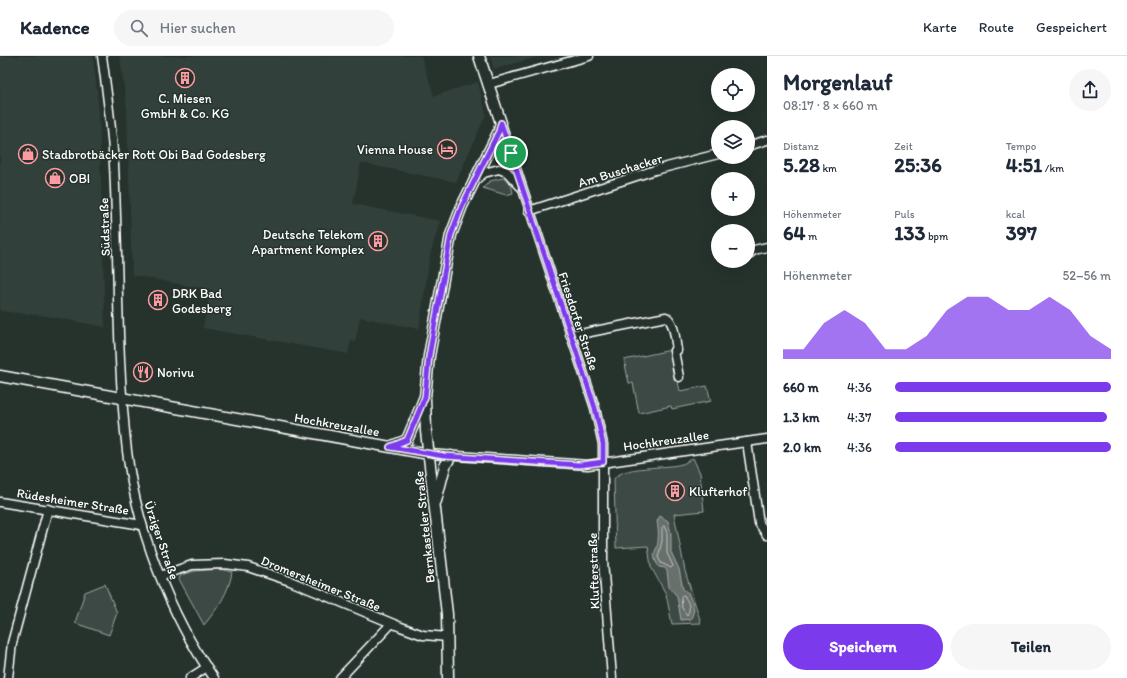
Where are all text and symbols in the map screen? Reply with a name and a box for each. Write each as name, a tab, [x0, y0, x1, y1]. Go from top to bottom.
search box	[114, 10, 394, 46]
text: Kadence	[20, 16, 90, 39]
icon: search	[128, 17, 150, 39]
text: Hier suchen	[160, 19, 236, 37]
text: Karte	[923, 19, 957, 36]
text: Route	[979, 19, 1014, 36]
text: Gespeichert	[1036, 19, 1107, 36]
building icon: C. Miesen GmbH & Co. KG	[174, 67, 196, 89]
map controls	[711, 68, 755, 268]
button: locate	[711, 68, 755, 112]
text: Morgenlauf	[783, 69, 893, 96]
button: share	[1069, 69, 1111, 111]
place label: C. Miesen GmbH & Co. KG	[141, 91, 229, 121]
text: 08:17 · 8 × 660 m	[783, 98, 878, 113]
button: layers	[711, 120, 755, 164]
pin	[494, 136, 528, 170]
hotel icon: Vienna House	[436, 138, 458, 160]
text: Distanz	[783, 140, 819, 153]
text: Zeit	[894, 140, 913, 153]
text: Tempo	[1006, 140, 1036, 153]
place label: Vienna House	[357, 142, 433, 157]
icon: arrive	[500, 142, 522, 164]
shop icon: Stadbrotbäcker Rott Obi Bad Godesberg	[17, 143, 39, 165]
place label: Stadbrotbäcker Rott Obi Bad Godesberg	[42, 147, 266, 162]
street label: Am Buschacker	[576, 150, 665, 190]
text: 5.28	[783, 153, 820, 177]
text: 25:36	[894, 153, 942, 177]
text: 4:51	[1006, 153, 1042, 177]
text: km	[820, 162, 837, 175]
text: /km	[1042, 162, 1064, 175]
shop icon: OBI	[44, 167, 66, 189]
place label: OBI	[69, 171, 90, 186]
button: +	[711, 172, 755, 216]
street label: Südstraße	[96, 198, 113, 256]
text: Höhenmeter	[783, 208, 841, 221]
text: Puls	[894, 208, 915, 221]
text: kcal	[1006, 208, 1025, 221]
text: 64	[783, 221, 806, 245]
text: 133	[894, 221, 925, 245]
text: 397	[1006, 221, 1037, 245]
button: −	[711, 224, 755, 268]
place label: Deutsche Telekom Apartment Komplex	[252, 227, 365, 257]
building icon: Deutsche Telekom Apartment Komplex	[367, 230, 389, 252]
text: m	[806, 230, 817, 243]
text: bpm	[925, 230, 948, 243]
text: Höhenmeter	[783, 268, 852, 283]
text: 52–56 m	[1063, 268, 1111, 283]
street label: Friesdorfer Straße	[556, 270, 602, 372]
place label: DRK Bad Godesberg	[172, 286, 232, 316]
building icon: DRK Bad Godesberg	[147, 289, 169, 311]
restaurant icon: Norivu	[132, 361, 154, 383]
place label: Norivu	[157, 365, 194, 380]
text: 660 m	[783, 380, 819, 395]
text: 4:36	[847, 380, 872, 395]
street label: Hochkreuzallee	[293, 410, 381, 439]
text: 1.3 km	[783, 410, 819, 425]
text: 4:37	[847, 410, 872, 425]
street label: Hochkreuzallee	[622, 427, 710, 454]
text: 2.0 km	[783, 440, 821, 455]
text: 4:36	[847, 440, 872, 455]
street label: Bernkasteler Straße	[411, 470, 438, 584]
building icon: Klufterhof	[664, 480, 686, 502]
place label: Klufterhof	[689, 484, 747, 499]
street label: Rüdesheimer Straße	[16, 485, 130, 518]
street label: Ürziger Straße	[141, 499, 183, 581]
street label: Klufterstraße	[585, 533, 602, 609]
street label: Dromersheimer Straße	[259, 553, 383, 614]
button: Speichern	[783, 624, 943, 670]
button: Teilen	[951, 624, 1111, 670]

